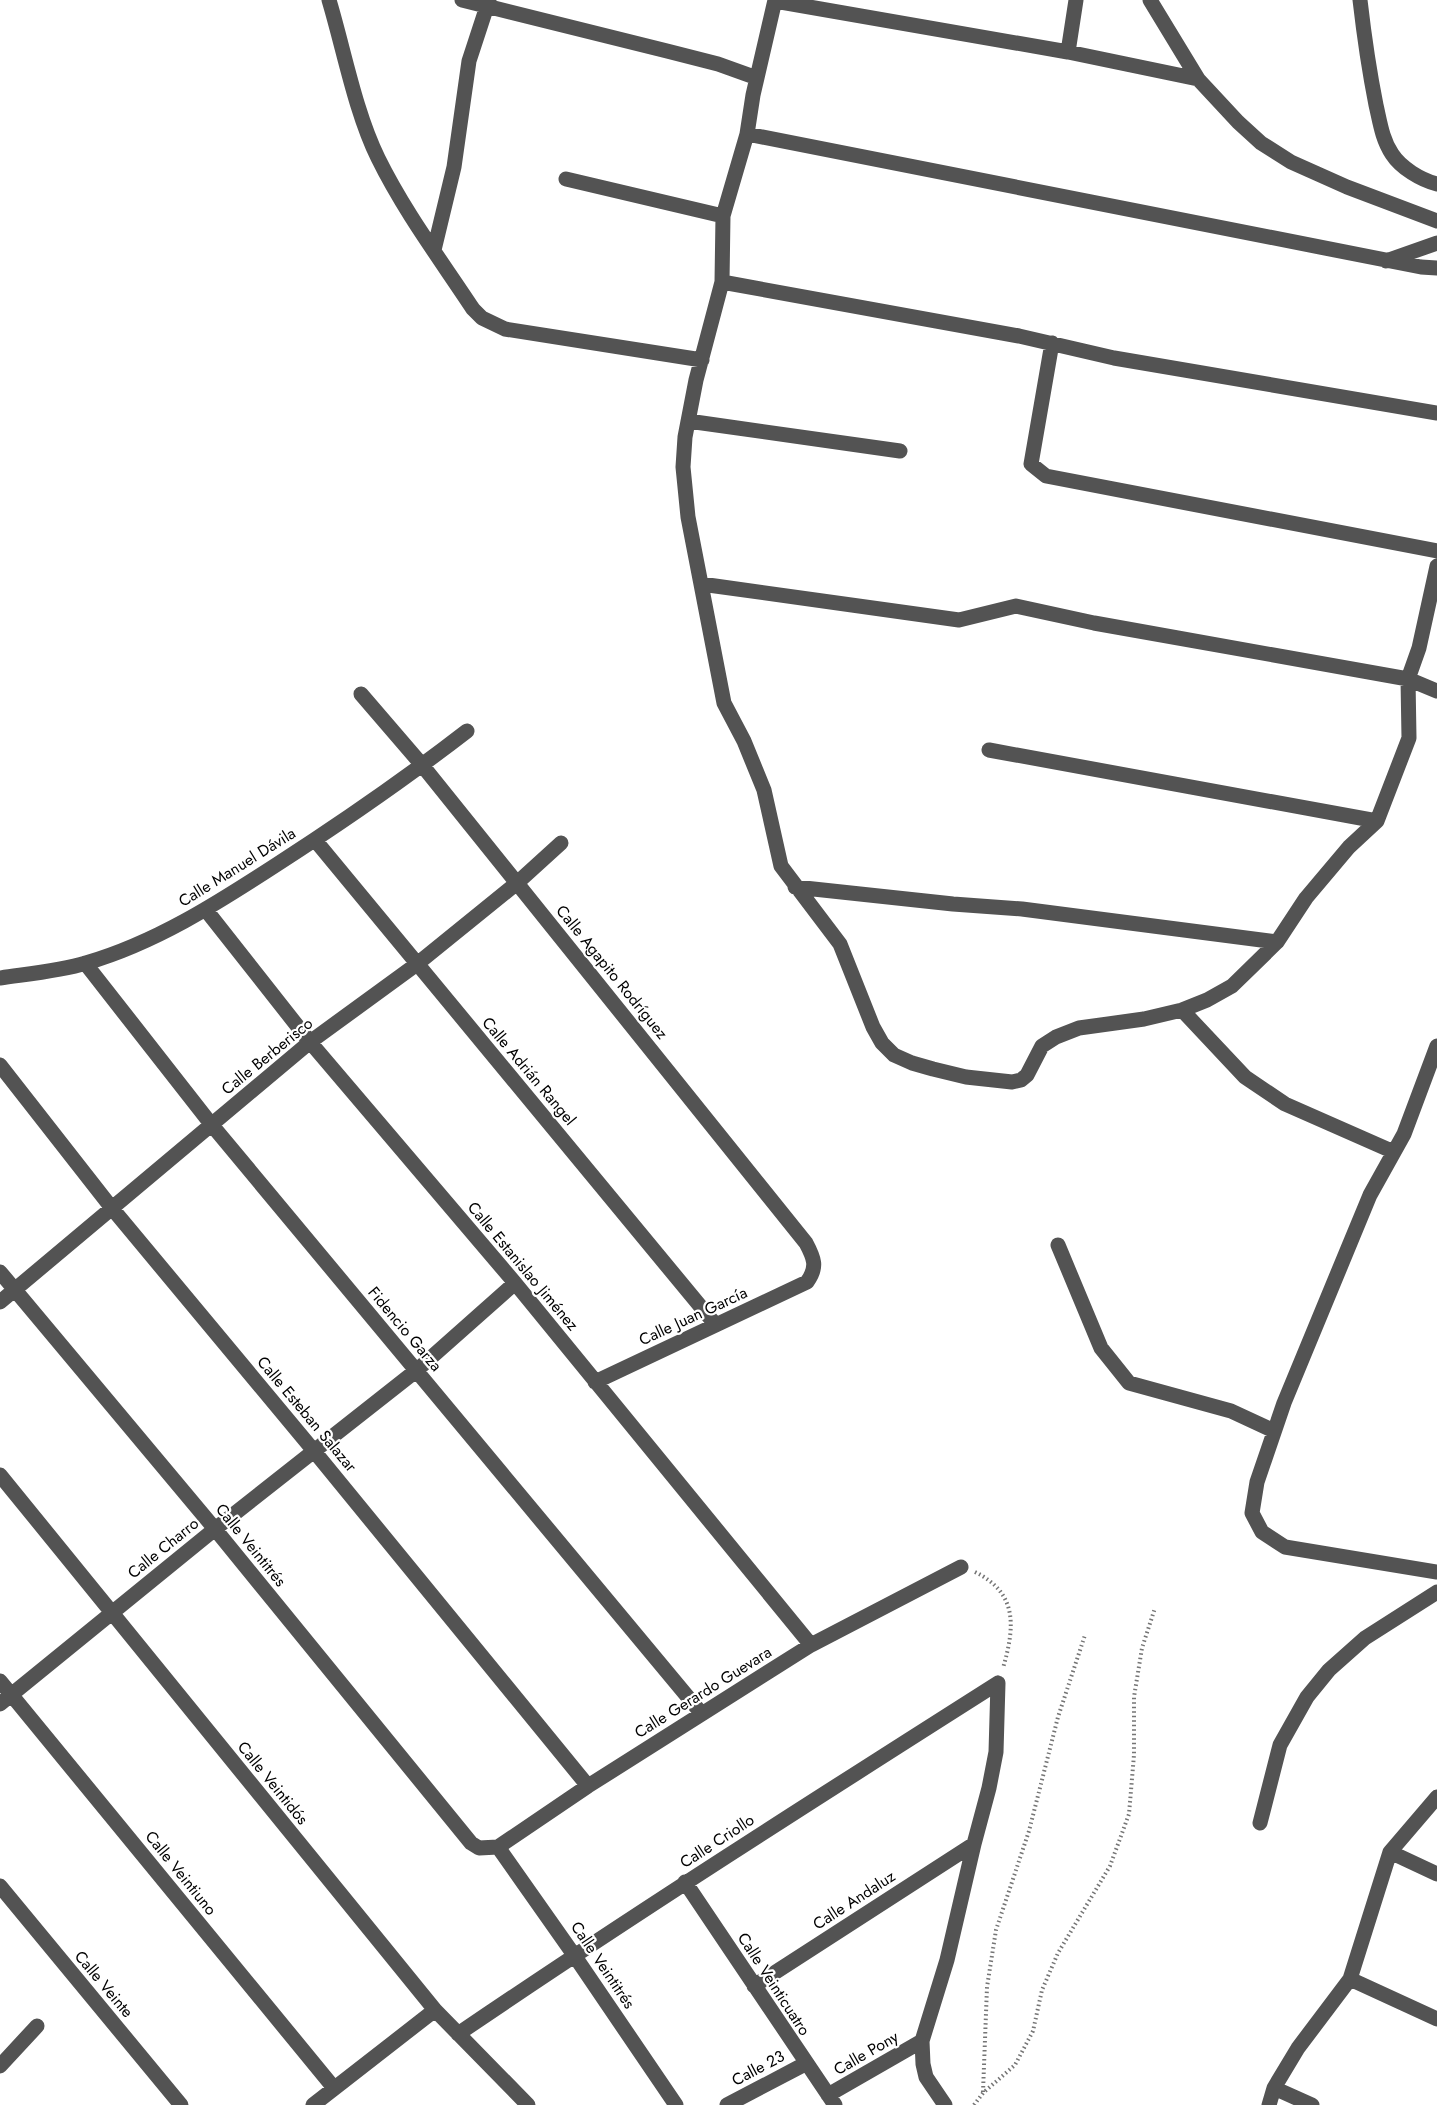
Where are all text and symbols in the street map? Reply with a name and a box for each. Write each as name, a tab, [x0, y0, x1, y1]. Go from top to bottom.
street label: Calle Manuel Dávila	[174, 822, 300, 912]
street label: Calle Agapito Rodríguez	[551, 900, 674, 1044]
street label: Calle Berberisco	[216, 1012, 318, 1100]
street label: Calle Adrián Rangel	[477, 1012, 581, 1130]
street label: Calle Estanislao Jiménez	[462, 1196, 584, 1336]
street label: Calle Juan García	[635, 1281, 751, 1351]
street label: Fidencio Garza	[363, 1282, 447, 1376]
street label: Calle Esteban Salazar	[252, 1351, 363, 1477]
street label: Calle Veintitrés	[210, 1499, 292, 1591]
street label: Calle Charro	[123, 1512, 204, 1584]
street label: Calle Gerardo Guevara	[630, 1640, 776, 1744]
street label: Calle Veintidós	[232, 1736, 314, 1830]
street label: Calle Criollo	[675, 1808, 759, 1874]
street label: Calle Veintiuno	[140, 1826, 222, 1920]
street label: Calle Andaluz	[808, 1864, 900, 1935]
street label: Calle Veintitrés	[565, 1917, 641, 2013]
street label: Calle Veinticuatro	[732, 1928, 816, 2040]
street label: Calle Veinte	[69, 1945, 139, 2023]
street label: Calle Pony	[829, 2025, 904, 2081]
street label: Calle 23	[727, 2044, 789, 2092]

